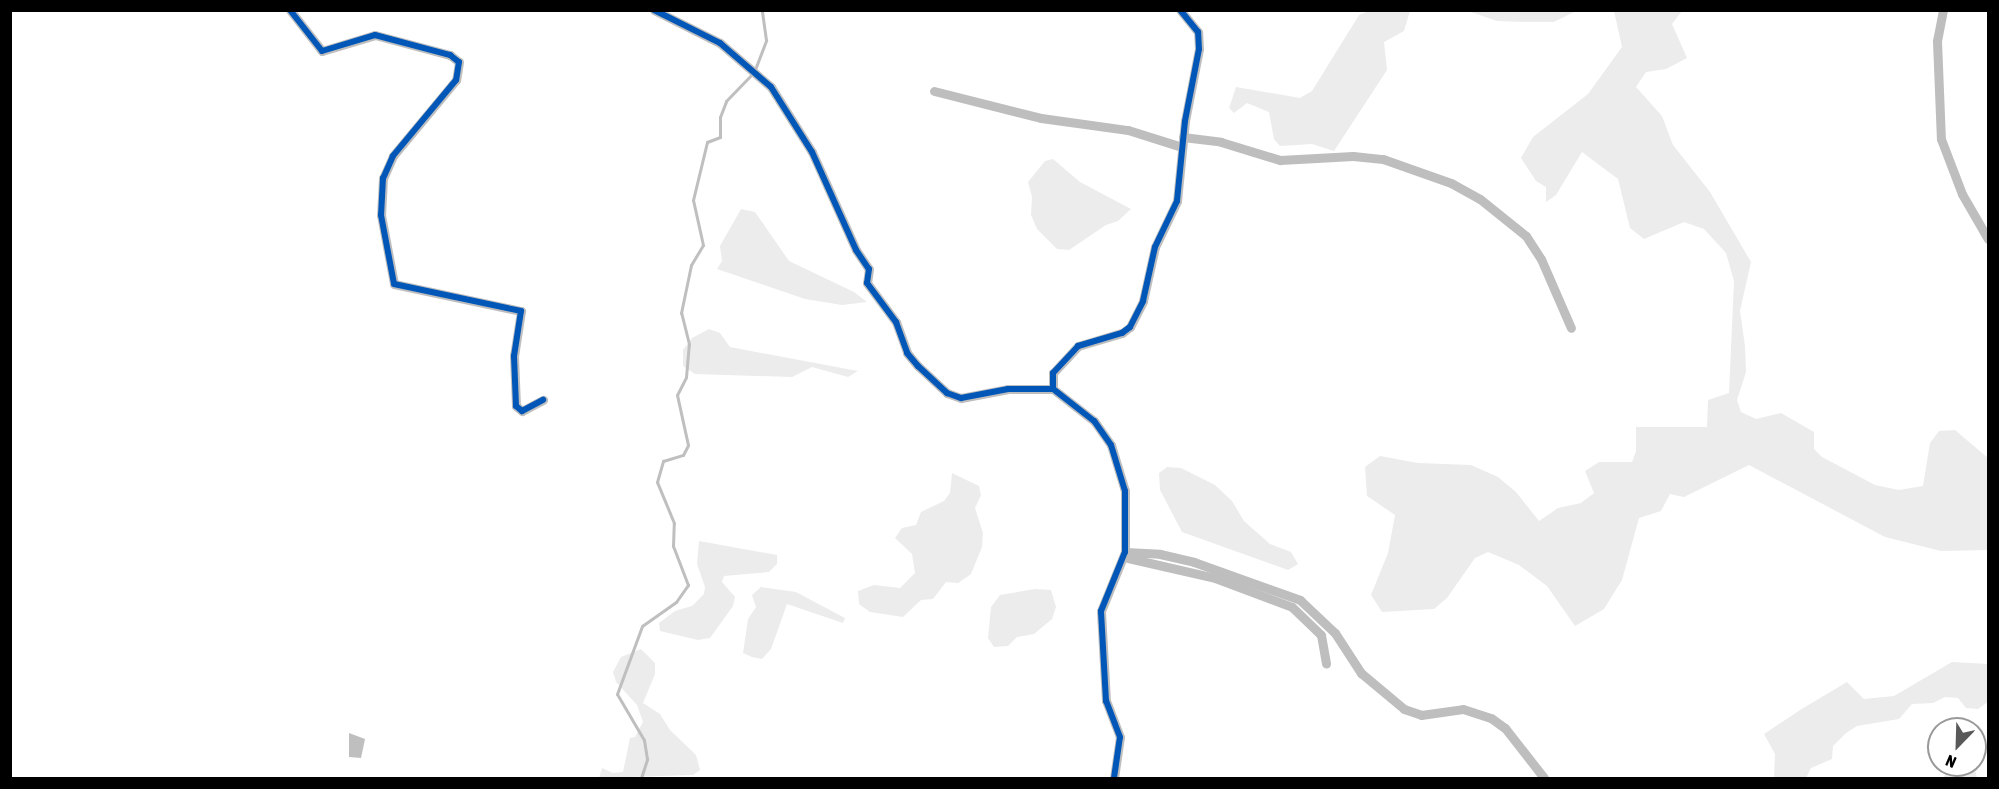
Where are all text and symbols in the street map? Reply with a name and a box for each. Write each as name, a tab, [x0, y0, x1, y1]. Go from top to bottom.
north arrow	[1927, 717, 1987, 777]
text: N	[1943, 752, 1959, 772]

